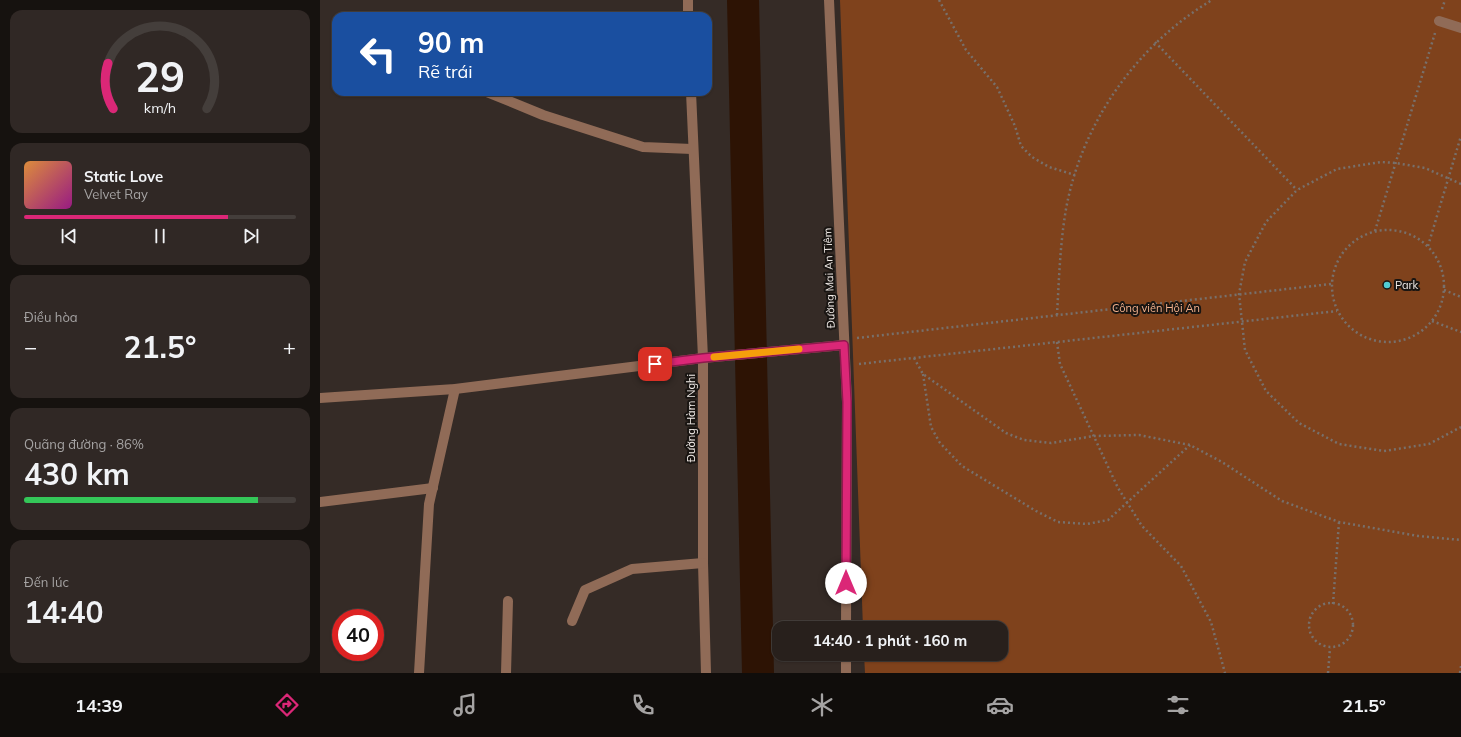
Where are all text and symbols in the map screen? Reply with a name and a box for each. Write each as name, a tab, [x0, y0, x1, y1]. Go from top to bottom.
text: 90 m	[418, 25, 484, 60]
icon: left	[352, 28, 404, 80]
text: 29	[135, 50, 185, 102]
text: Rẽ trái	[418, 60, 473, 83]
text: km/h	[144, 99, 176, 117]
text: Static Love	[84, 167, 163, 186]
text: Velvet Ray	[84, 186, 148, 202]
icon: previous	[58, 225, 80, 247]
icon: pause	[149, 225, 171, 247]
icon: next	[240, 225, 262, 247]
street label: Đường Mai An Tiêm	[820, 227, 838, 329]
place label: Park	[1395, 278, 1418, 292]
marker: Park	[1382, 280, 1392, 290]
park label: Công viên Hội An	[1112, 301, 1200, 315]
text: Điều hòa	[24, 309, 78, 325]
text: 21.5°	[124, 328, 196, 366]
text: −	[24, 333, 37, 361]
text: +	[283, 333, 296, 361]
pin	[638, 347, 672, 381]
icon: arrive	[644, 353, 666, 375]
street label: Đường Hàm Nghi	[684, 374, 698, 462]
text: Quãng đường · 86%	[24, 436, 144, 452]
text: 430 km	[24, 455, 130, 493]
position arrow	[825, 562, 867, 604]
text: Đến lúc	[24, 574, 69, 590]
text: 14:40	[24, 593, 103, 631]
speed limit sign: 40	[332, 609, 384, 661]
text: 14:40 · 1 phút · 160 m	[813, 631, 967, 650]
icon: directions	[273, 691, 301, 719]
icon: music	[451, 691, 479, 719]
icon: phone	[629, 691, 657, 719]
icon: climate	[808, 691, 836, 719]
icon: car	[986, 691, 1014, 719]
icon: filters	[1164, 691, 1192, 719]
text: 14:39	[75, 694, 123, 717]
text: 21.5°	[1342, 694, 1386, 717]

